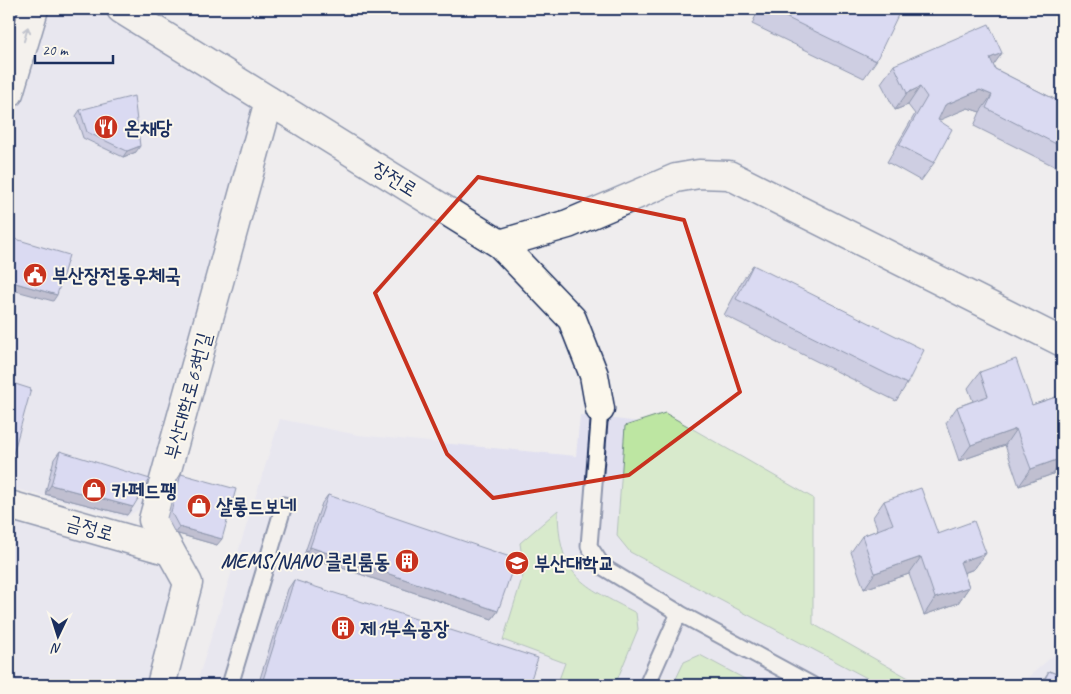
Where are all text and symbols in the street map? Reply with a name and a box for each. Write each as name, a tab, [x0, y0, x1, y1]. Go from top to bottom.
one-way arrow	[22, 27, 32, 43]
scale bar	[35, 32, 112, 64]
text: 20 m	[42, 41, 69, 60]
restaurant icon: 온채당	[93, 114, 119, 140]
place label: 온채당	[124, 115, 172, 140]
street label: 장전로	[368, 156, 422, 202]
public building icon: 부산장전동우체국	[22, 262, 48, 288]
place label: 부산장전동우체국	[52, 263, 181, 288]
street label: 부산대학로63번길	[159, 330, 217, 462]
shop icon: 카페드팽	[81, 477, 107, 503]
place label: 카페드팽	[112, 478, 176, 503]
shop icon: 샬롱드보네	[186, 493, 212, 519]
place label: 샬롱드보네	[216, 494, 296, 519]
street label: 금정로	[63, 509, 117, 547]
building icon: MEMS/NANO 클린룸동	[394, 548, 420, 574]
place label: MEMS/NANO 클린룸동	[221, 549, 390, 574]
school or university icon: 부산대학교	[504, 550, 530, 576]
place label: 부산대학교	[534, 551, 614, 576]
north arrow	[32, 612, 82, 662]
building icon: 제1부속공장	[330, 615, 356, 641]
place label: 제1부속공장	[360, 616, 449, 641]
text: N	[50, 640, 62, 657]

